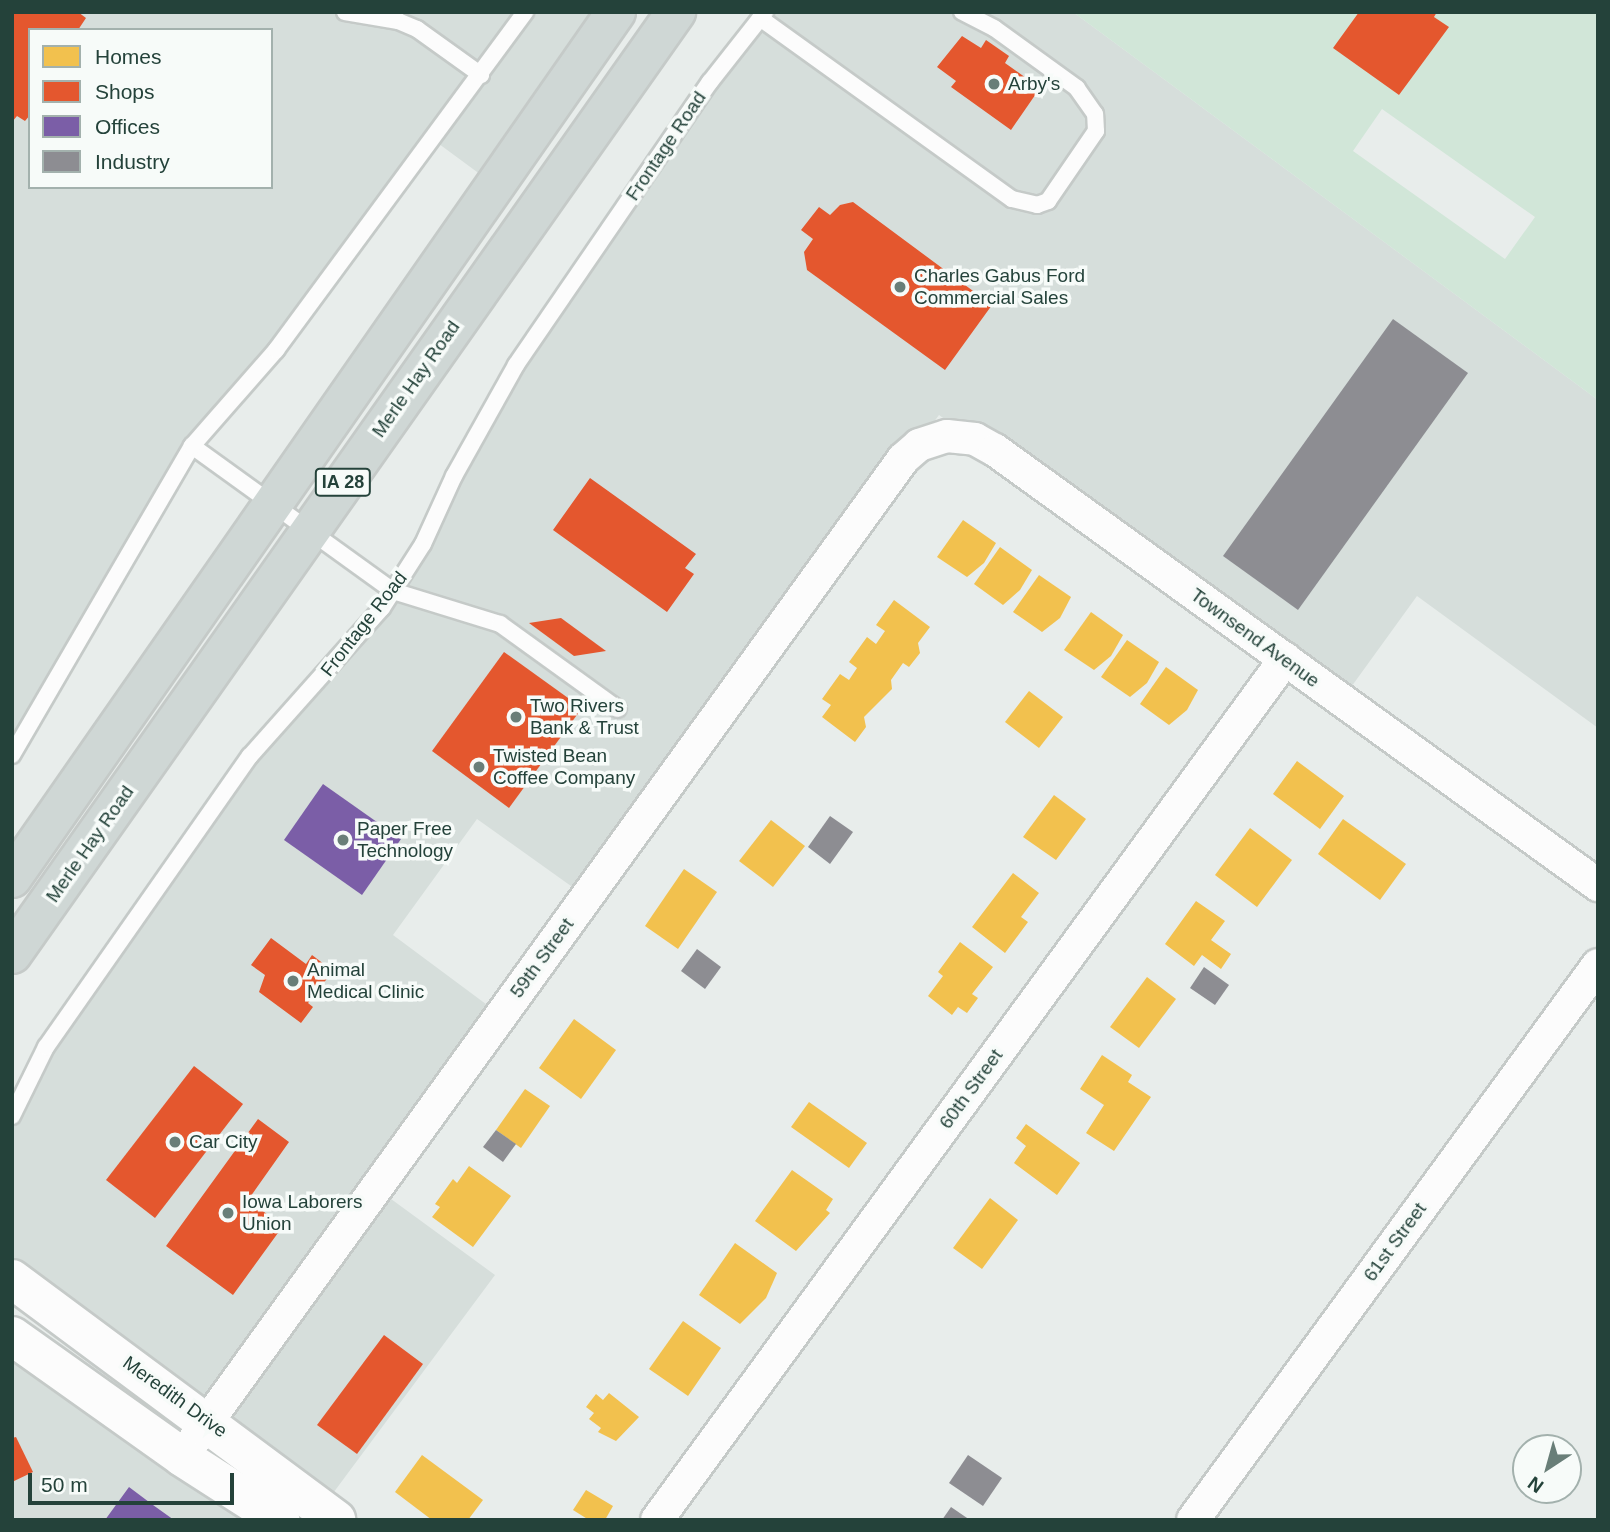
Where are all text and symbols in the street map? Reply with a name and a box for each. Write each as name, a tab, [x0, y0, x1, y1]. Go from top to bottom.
legend	[28, 28, 273, 189]
text: Homes	[95, 45, 162, 68]
place label: Arby's	[1008, 73, 1060, 95]
marker: Arby's	[986, 76, 1002, 92]
text: Shops	[95, 80, 155, 103]
street label: Frontage Road	[621, 87, 711, 205]
text: Offices	[95, 115, 160, 138]
text: Industry	[95, 150, 170, 173]
place label: Charles Gabus Ford Commercial Sales	[914, 265, 1085, 309]
marker: Charles Gabus Ford Commercial Sales	[892, 279, 908, 295]
street label: Merle Hay Road	[367, 316, 465, 442]
road number: IA 28	[313, 468, 373, 496]
street label: Frontage Road	[316, 567, 412, 681]
street label: Townsend Avenue	[1186, 583, 1324, 693]
place label: Two Rivers Bank & Trust	[530, 695, 639, 739]
marker: Two Rivers Bank & Trust	[508, 709, 524, 725]
place label: Twisted Bean Coffee Company	[493, 745, 635, 789]
marker: Twisted Bean Coffee Company	[471, 759, 487, 775]
street label: Merle Hay Road	[41, 781, 139, 907]
place label: Paper Free Technology	[357, 818, 453, 862]
marker: Paper Free Technology	[335, 832, 351, 848]
street label: 59th Street	[505, 914, 579, 1002]
place label: Animal Medical Clinic	[307, 959, 424, 1003]
marker: Animal Medical Clinic	[285, 973, 301, 989]
street label: 60th Street	[934, 1045, 1008, 1133]
place label: Car City	[189, 1131, 258, 1153]
marker: Car City	[167, 1134, 183, 1150]
place label: Iowa Laborers Union	[242, 1191, 362, 1235]
street label: 61st Street	[1359, 1198, 1431, 1286]
marker: Iowa Laborers Union	[220, 1205, 236, 1221]
street label: Meredith Drive	[118, 1351, 232, 1443]
north arrow	[1512, 1434, 1582, 1504]
scale bar	[32, 1458, 238, 1502]
text: N	[1524, 1472, 1547, 1497]
text: 50 m	[41, 1473, 88, 1496]

